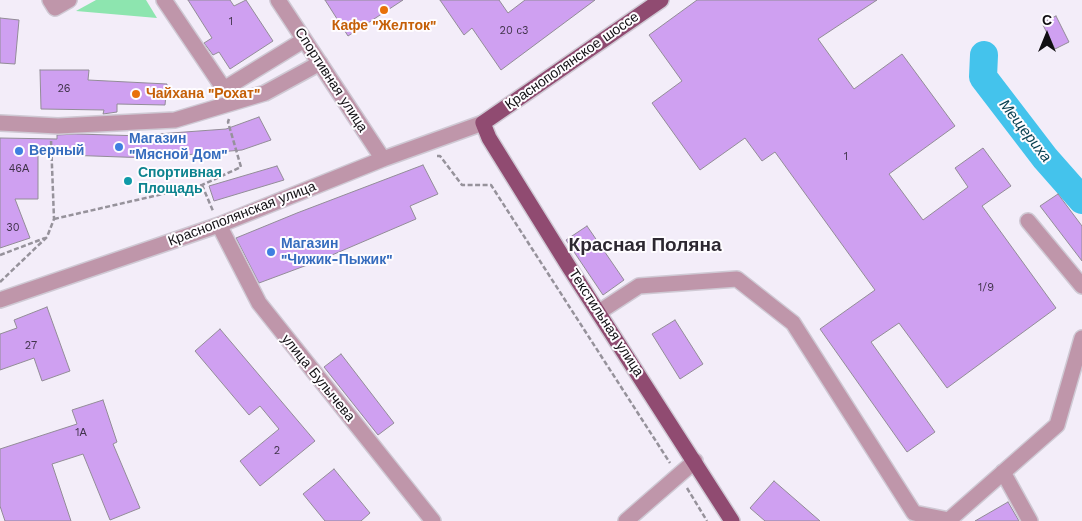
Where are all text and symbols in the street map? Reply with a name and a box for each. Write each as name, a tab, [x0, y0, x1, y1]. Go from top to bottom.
marker: Кафе "Желток"	[378, 4, 390, 16]
street label: Краснополянское шоссе	[502, 8, 642, 114]
north arrow	[1022, 10, 1072, 60]
text: С	[1042, 12, 1052, 28]
house number: 1	[229, 15, 233, 29]
place label: Кафе "Желток"	[332, 18, 436, 34]
house number: 20 с3	[500, 24, 528, 38]
street label: Спортивная улица	[291, 25, 371, 135]
house number: 26	[57, 82, 71, 96]
place label: Чайхана "Рохат"	[146, 86, 260, 102]
marker: Чайхана "Рохат"	[130, 88, 142, 100]
water label: Мещериха	[995, 96, 1055, 166]
place label: Магазин "Мясной Дом"	[129, 131, 228, 164]
marker: Магазин "Мясной Дом"	[113, 141, 125, 153]
place label: Верный	[29, 143, 84, 159]
marker: Верный	[13, 145, 25, 157]
house number: 1	[844, 150, 848, 164]
house number: 46А	[9, 162, 29, 176]
place label: Спортивная Площадь	[138, 165, 222, 198]
marker: Спортивная Площадь	[122, 175, 134, 187]
street label: Краснополянская улица	[166, 178, 318, 250]
house number: 30	[6, 221, 20, 235]
district label: Красная Поляна	[569, 234, 721, 256]
place label: Магазин "Чижик-Пыжик"	[281, 236, 392, 268]
marker: Магазин "Чижик-Пыжик"	[265, 246, 277, 258]
street label: Текстильная улица	[565, 266, 647, 380]
house number: 1/9	[978, 281, 994, 295]
street label: улица Булычева	[278, 331, 358, 425]
house number: 27	[25, 339, 37, 353]
house number: 1А	[75, 426, 87, 440]
house number: 2	[274, 444, 280, 458]

